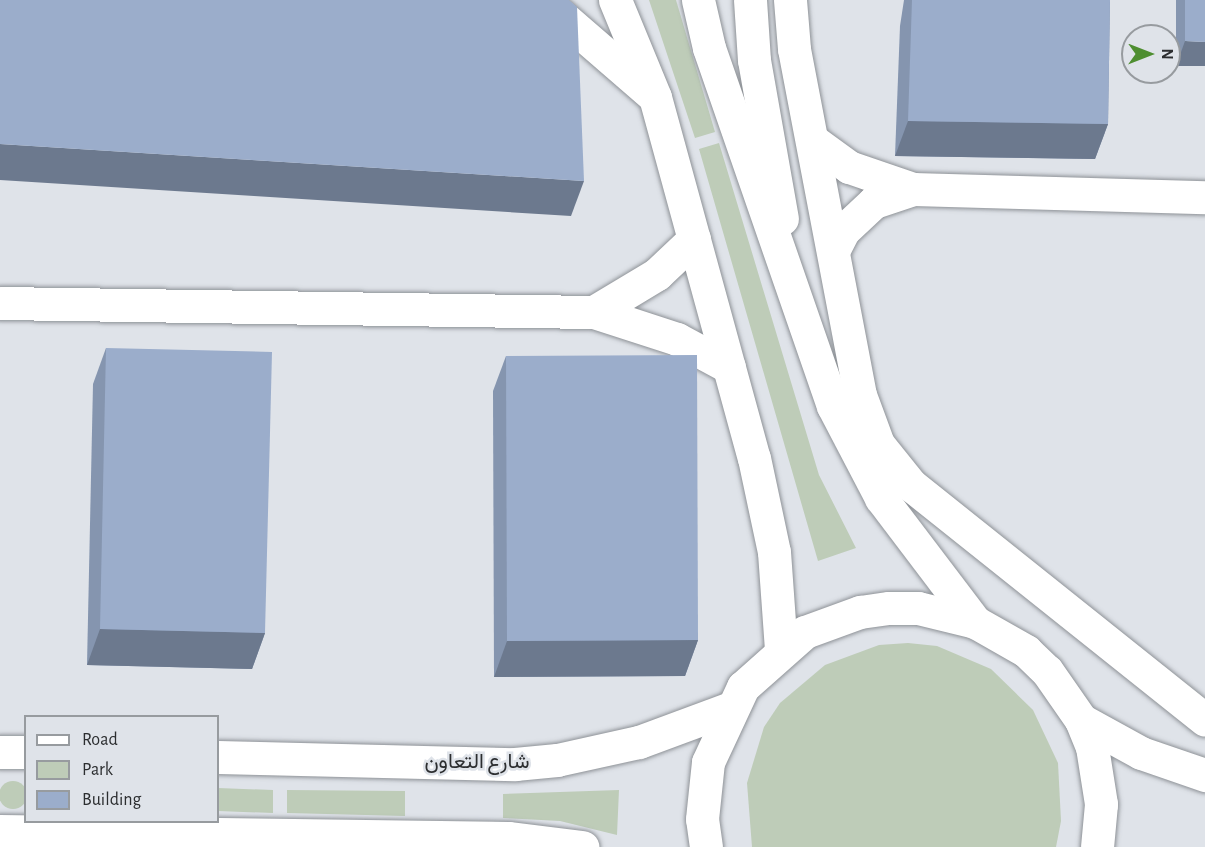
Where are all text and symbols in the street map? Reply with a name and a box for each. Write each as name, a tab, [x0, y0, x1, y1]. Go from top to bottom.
north arrow	[1121, 24, 1181, 84]
text: N	[1159, 48, 1175, 60]
legend	[24, 715, 219, 823]
text: Road	[82, 731, 118, 749]
street label: شارع التعاون	[424, 749, 530, 775]
text: Park	[82, 761, 113, 779]
text: Building	[82, 791, 141, 809]

